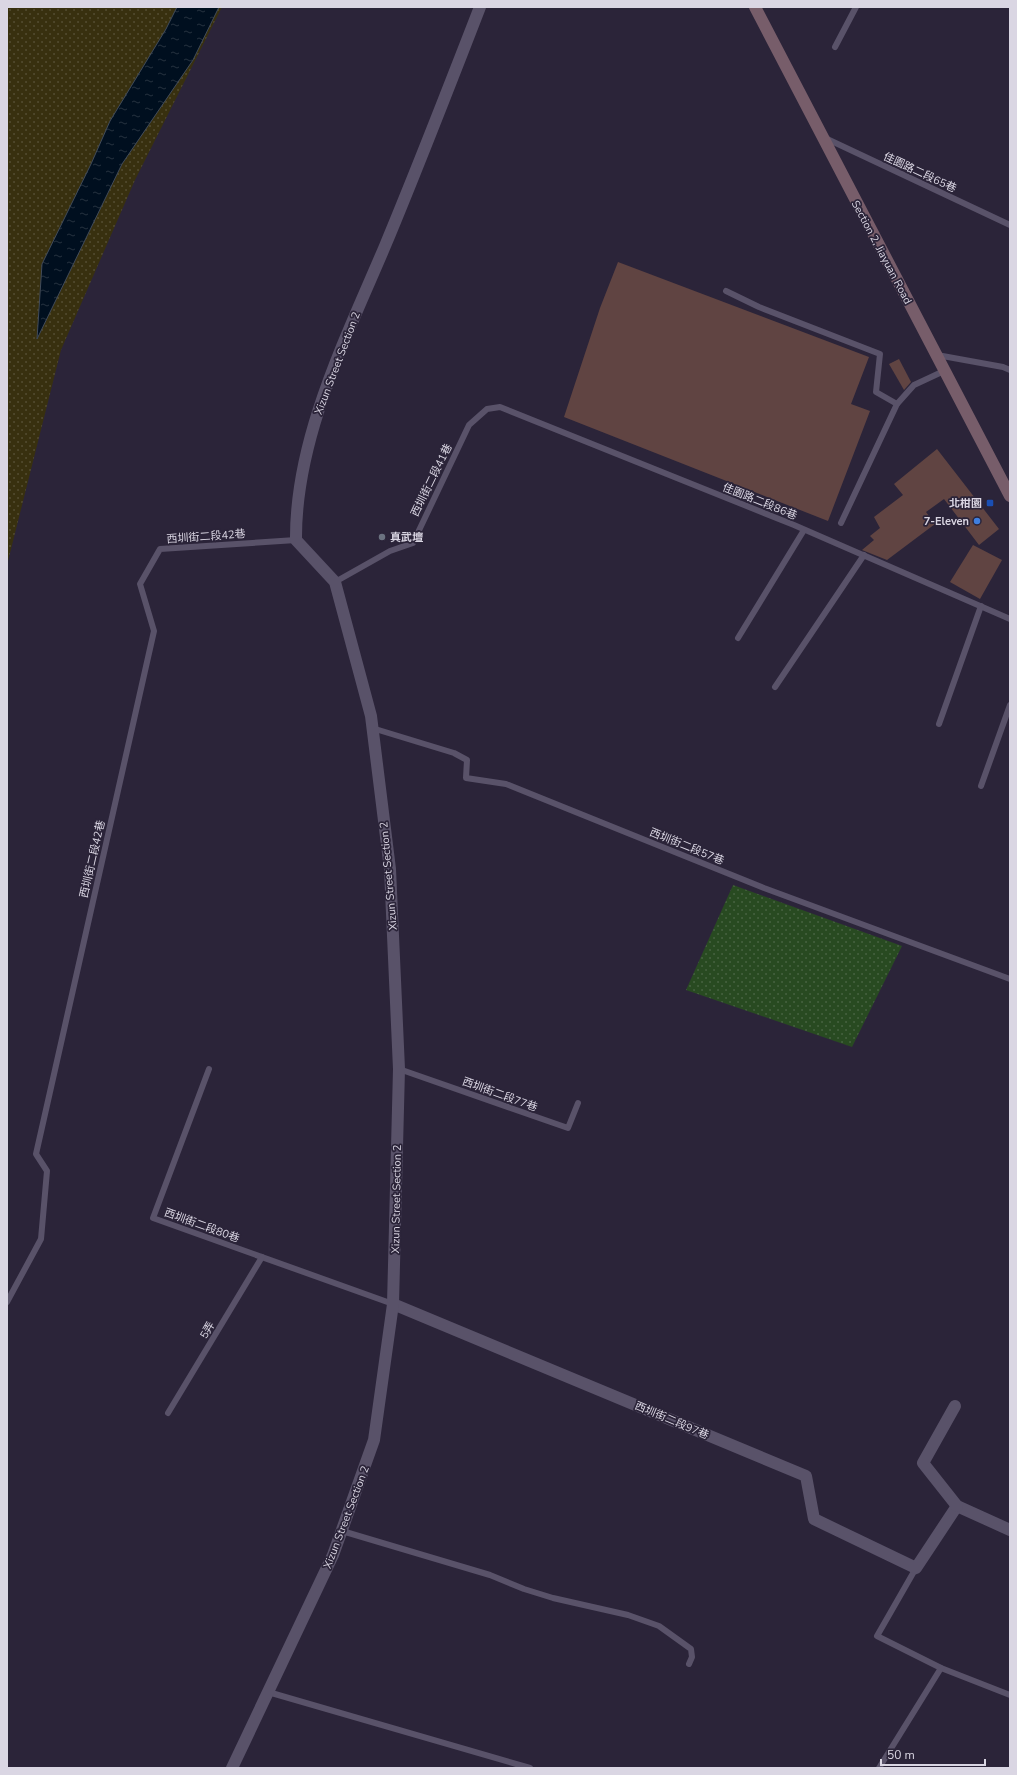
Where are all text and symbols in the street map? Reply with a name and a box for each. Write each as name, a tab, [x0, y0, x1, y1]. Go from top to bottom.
street label: 佳園路二段65巷	[881, 149, 959, 196]
street label: Section 2, Jiayuan Road	[848, 198, 915, 307]
street label: Xizun Street Section 2	[311, 310, 364, 417]
street label: 西圳街二段41巷	[407, 441, 456, 519]
street label: 佳園路二段86巷	[720, 480, 799, 523]
place label: 北柑園	[949, 496, 982, 511]
marker: 北柑園	[985, 498, 995, 508]
place label: 7-Eleven	[924, 514, 969, 529]
marker: 7-Eleven	[972, 516, 982, 526]
street label: 西圳街二段42巷	[166, 526, 246, 547]
place label: 真武壇	[390, 530, 423, 545]
marker: 真武壇	[377, 532, 387, 542]
street label: 西圳街二段42巷	[76, 819, 109, 899]
street label: Xizun Street Section 2	[376, 821, 401, 931]
street label: 西圳街二段57巷	[647, 825, 726, 868]
street label: 西圳街二段77巷	[460, 1074, 540, 1115]
street label: Xizun Street Section 2	[388, 1144, 405, 1254]
street label: 西圳街二段80巷	[162, 1205, 242, 1246]
street label: 5弄	[196, 1319, 218, 1342]
street label: 西圳街二段97巷	[632, 1398, 711, 1443]
street label: Xizun Street Section 2	[320, 1464, 373, 1571]
scale bar	[881, 1741, 985, 1767]
text: 50 m	[887, 1747, 915, 1763]

